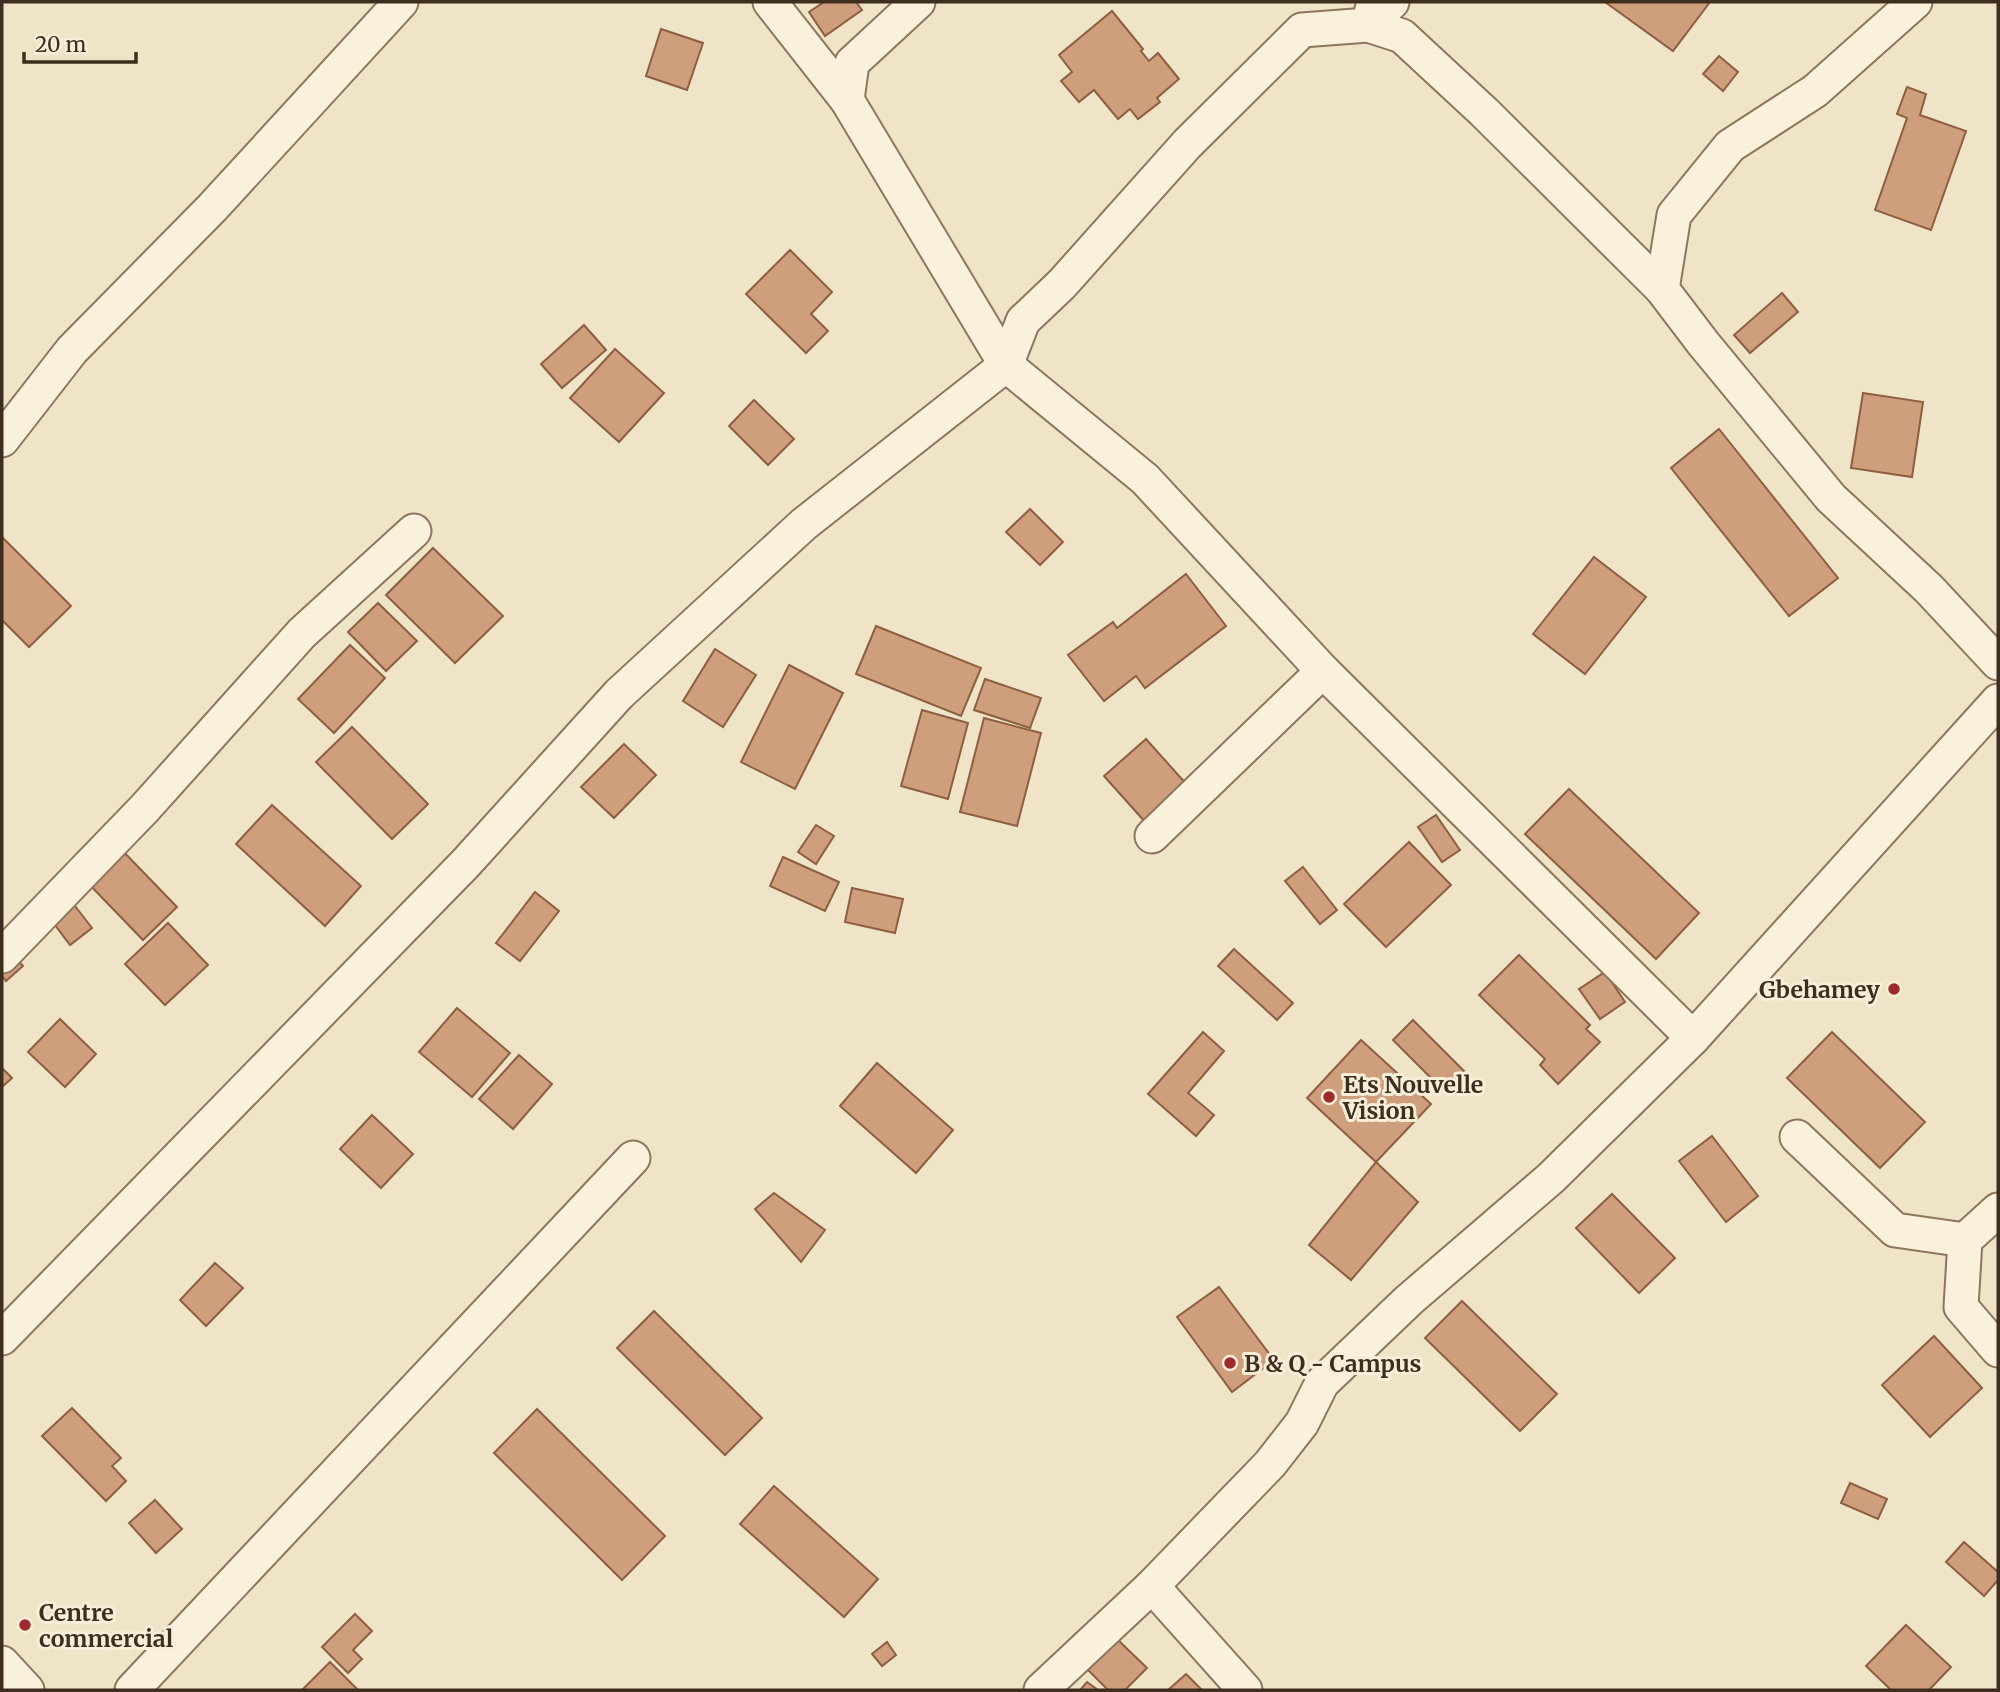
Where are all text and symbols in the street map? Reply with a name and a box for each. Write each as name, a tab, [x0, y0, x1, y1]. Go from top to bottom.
scale bar	[24, 21, 136, 65]
text: 20 m	[35, 31, 87, 58]
place label: Gbehamey	[1759, 975, 1880, 1004]
marker: Gbehamey	[1886, 981, 1902, 997]
place label: Ets Nouvelle Vision	[1342, 1070, 1483, 1125]
marker: Ets Nouvelle Vision	[1321, 1089, 1337, 1105]
place label: B & Q - Campus	[1244, 1349, 1422, 1378]
marker: B & Q - Campus	[1222, 1355, 1238, 1371]
place label: Centre commercial	[39, 1598, 174, 1653]
marker: Centre commercial	[17, 1617, 33, 1633]

